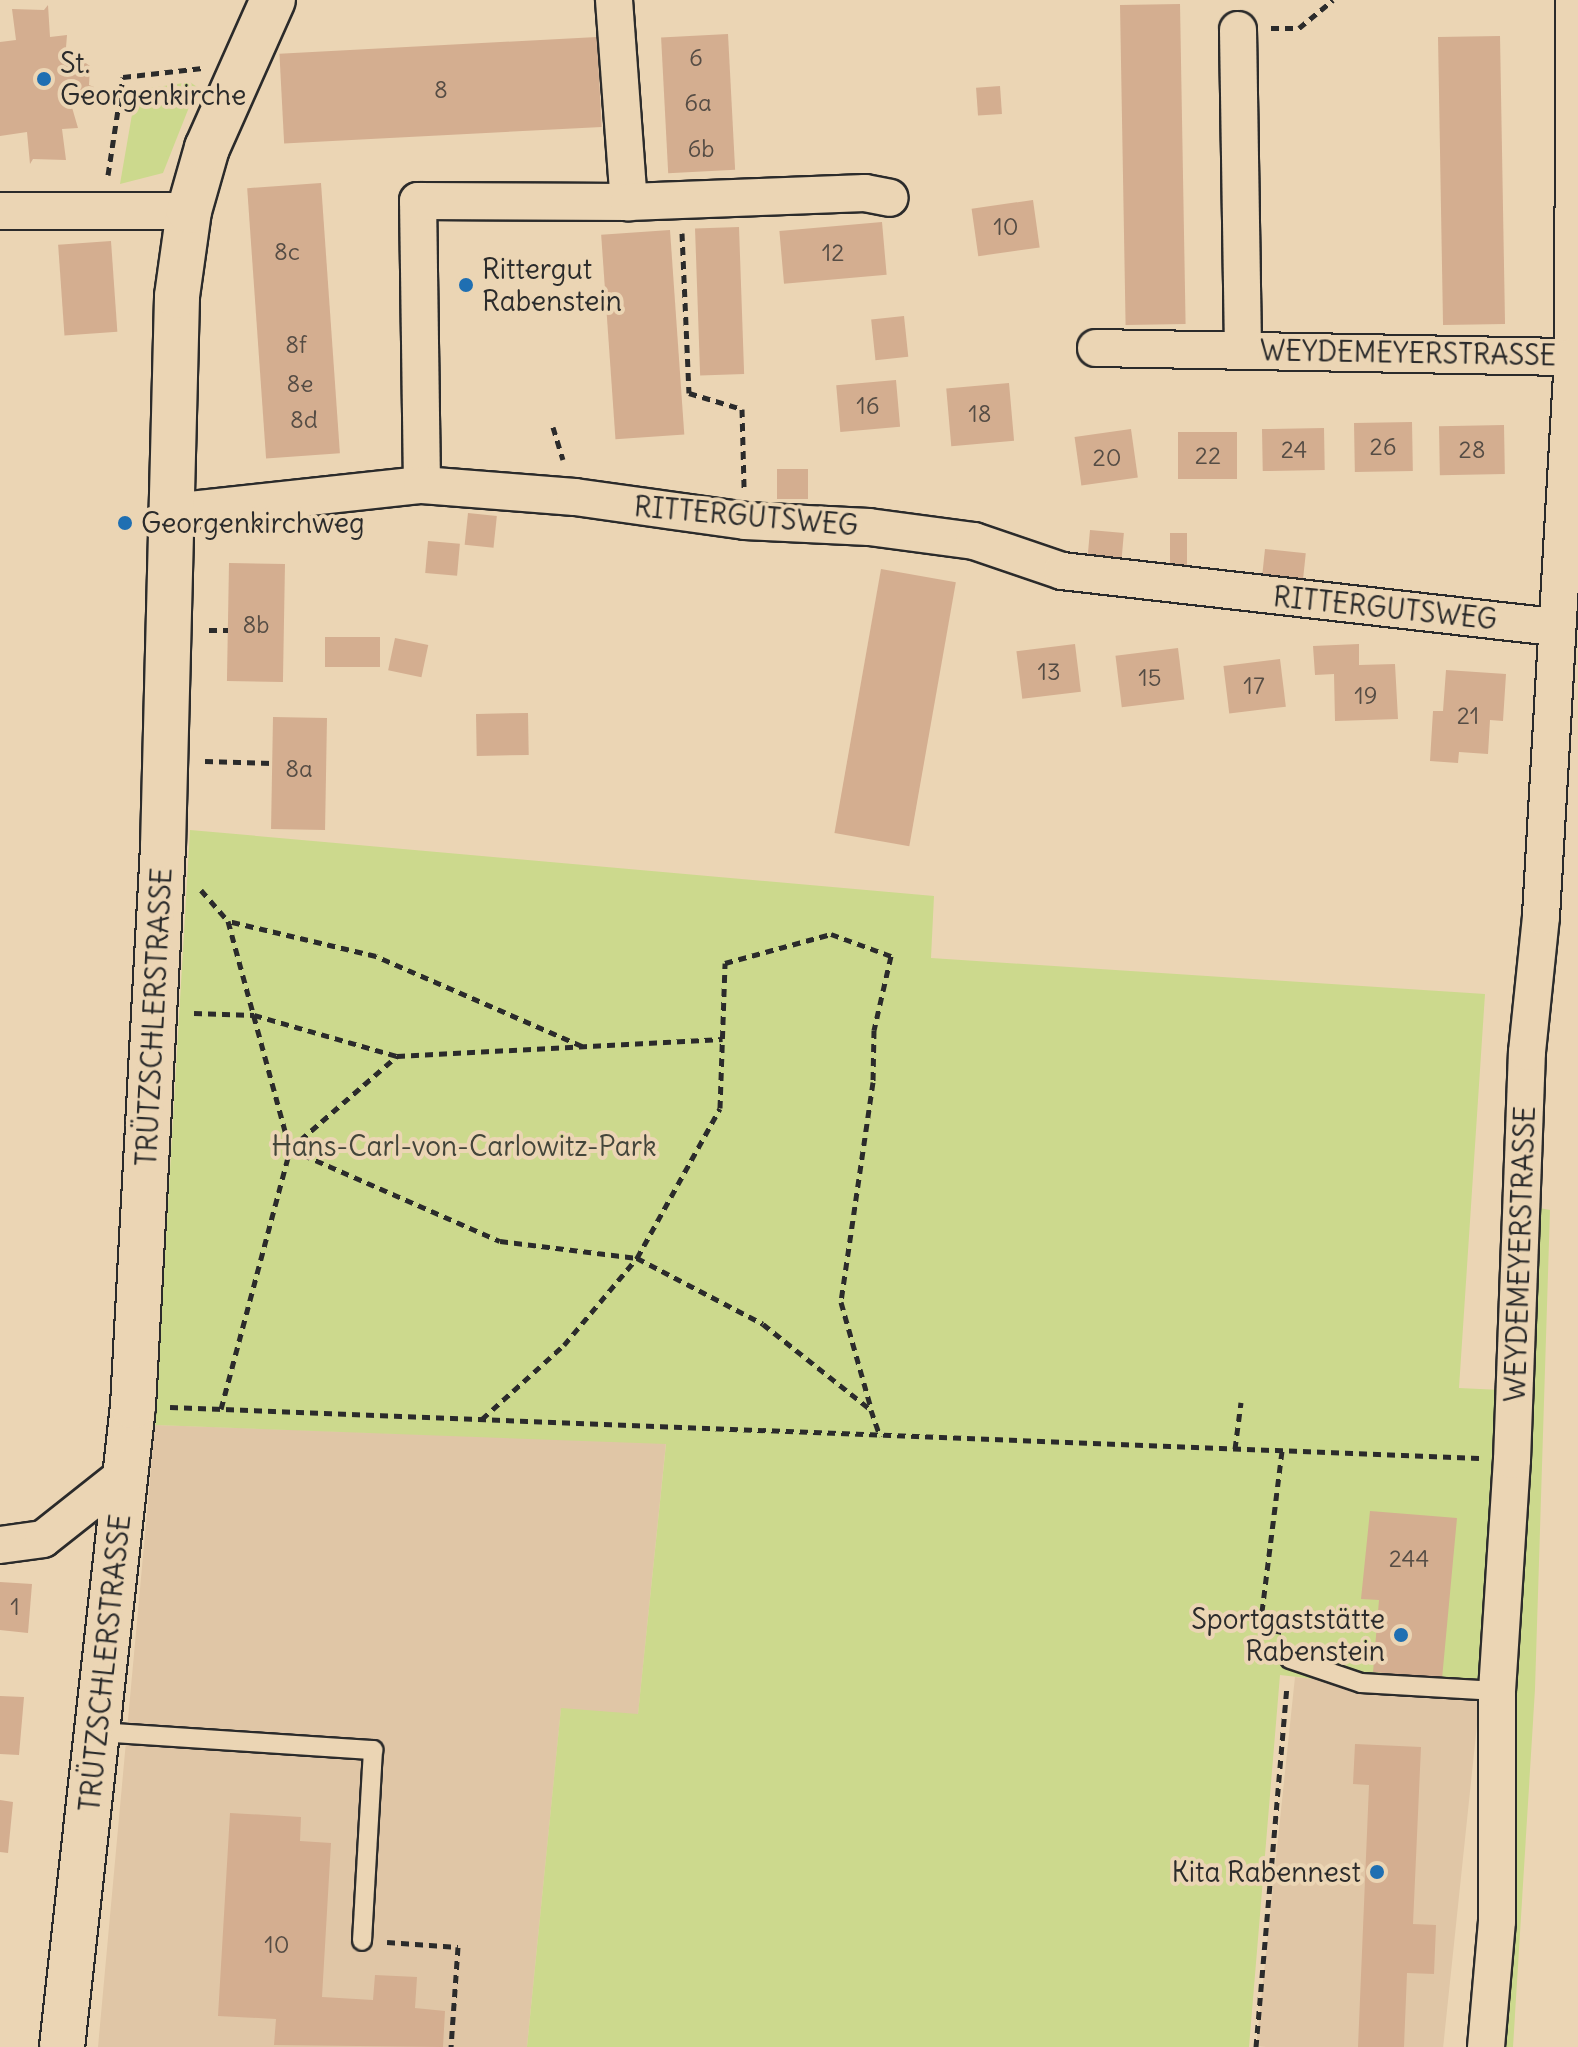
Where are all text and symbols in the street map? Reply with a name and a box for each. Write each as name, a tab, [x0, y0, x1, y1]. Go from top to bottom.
house number: 6	[689, 44, 703, 72]
place label: St. Georgenkirche	[60, 46, 246, 112]
marker: St. Georgenkirche	[35, 70, 53, 88]
house number: 8	[434, 76, 448, 104]
house number: 6a	[684, 89, 712, 117]
house number: 6b	[687, 135, 715, 163]
house number: 10	[993, 213, 1019, 241]
house number: 8c	[274, 238, 300, 266]
house number: 12	[822, 239, 844, 267]
place label: Rittergut Rabenstein	[482, 252, 622, 318]
marker: Rittergut Rabenstein	[457, 276, 475, 294]
house number: 8f	[285, 331, 307, 359]
street label: WEYDEMEYERSTRASSE	[1260, 334, 1556, 372]
house number: 8e	[287, 370, 313, 398]
house number: 16	[856, 392, 880, 420]
house number: 18	[968, 400, 992, 428]
house number: 8d	[290, 406, 318, 434]
house number: 26	[1370, 433, 1396, 461]
house number: 24	[1281, 436, 1307, 464]
house number: 28	[1459, 436, 1485, 464]
house number: 22	[1195, 442, 1221, 470]
house number: 20	[1093, 444, 1121, 472]
street label: RITTERGUTSWEG	[633, 489, 859, 543]
place label: Georgenkirchweg	[141, 506, 365, 540]
marker: Georgenkirchweg	[116, 514, 134, 532]
street label: RITTERGUTSWEG	[1272, 580, 1498, 636]
house number: 8b	[242, 611, 270, 639]
house number: 13	[1037, 658, 1061, 686]
house number: 15	[1138, 664, 1162, 692]
house number: 17	[1243, 672, 1265, 700]
house number: 19	[1354, 682, 1378, 710]
house number: 21	[1457, 702, 1479, 730]
house number: 8a	[285, 755, 313, 783]
street label: TRÜTZSCHLERSTRASSE	[129, 867, 179, 1167]
street label: WEYDEMEYERSTRASSE	[1498, 1105, 1542, 1403]
park label: Hans-Carl-von-Carlowitz-Park	[272, 1129, 656, 1163]
street label: TRÜTZSCHLERSTRASSE	[73, 1513, 137, 1813]
house number: 244	[1389, 1545, 1429, 1573]
house number: 1	[10, 1593, 20, 1621]
place label: Sportgaststätte Rabenstein	[1191, 1602, 1385, 1668]
marker: Sportgaststätte Rabenstein	[1392, 1626, 1410, 1644]
place label: Kita Rabennest	[1171, 1855, 1361, 1889]
marker: Kita Rabennest	[1368, 1863, 1386, 1881]
house number: 10	[264, 1931, 290, 1959]

